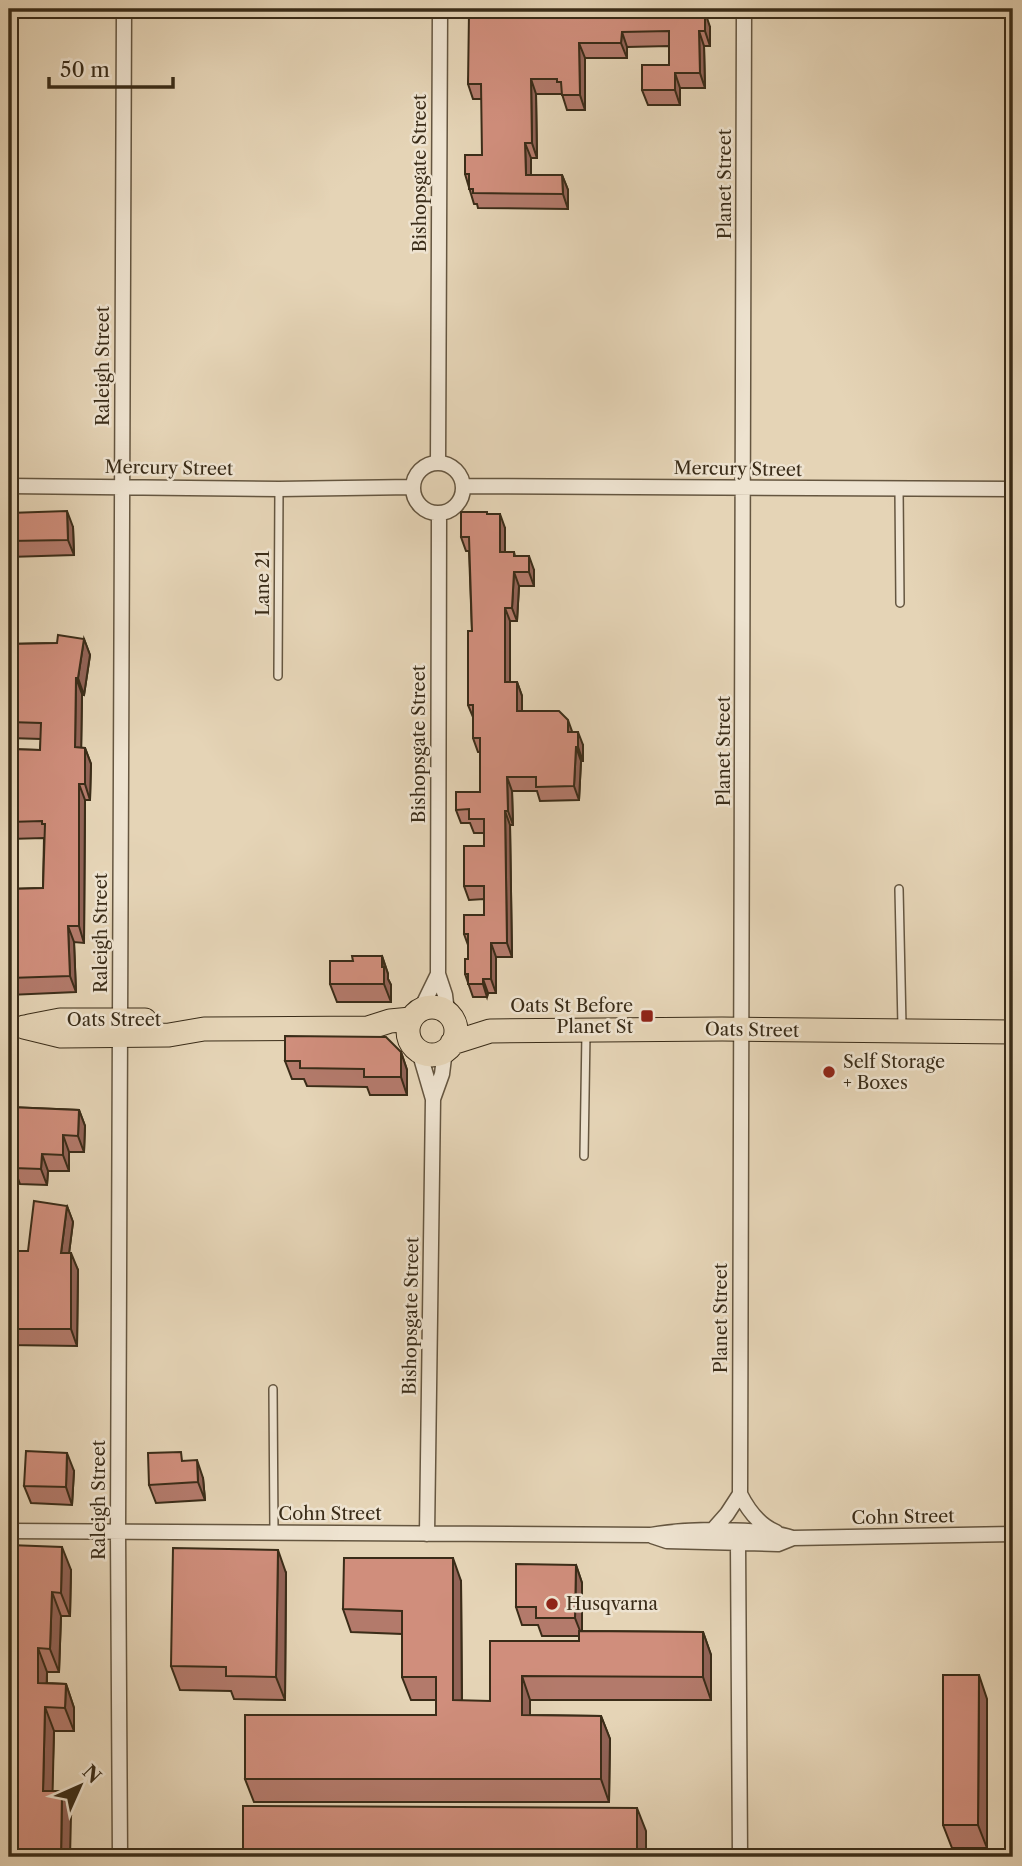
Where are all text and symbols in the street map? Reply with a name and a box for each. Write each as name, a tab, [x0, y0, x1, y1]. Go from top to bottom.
scale bar	[49, 46, 173, 90]
text: 50 m	[60, 57, 110, 82]
street label: Bishopsgate Street	[409, 93, 431, 252]
street label: Planet Street	[714, 128, 736, 239]
street label: Raleigh Street	[92, 305, 114, 426]
street label: Mercury Street	[105, 456, 234, 480]
street label: Mercury Street	[674, 457, 803, 481]
street label: Lane 21	[252, 550, 274, 616]
street label: Bishopsgate Street	[408, 664, 430, 823]
street label: Planet Street	[713, 695, 735, 806]
street label: Raleigh Street	[90, 872, 112, 993]
place label: Oats St Before Planet St	[510, 995, 634, 1038]
marker: Oats St Before Planet St	[639, 1008, 655, 1024]
street label: Oats Street	[67, 1009, 162, 1031]
street label: Oats Street	[705, 1018, 800, 1042]
place label: Self Storage + Boxes	[843, 1051, 945, 1094]
marker: Self Storage + Boxes	[821, 1064, 837, 1080]
street label: Bishopsgate Street	[399, 1236, 423, 1395]
street label: Planet Street	[710, 1262, 732, 1373]
street label: Raleigh Street	[88, 1439, 110, 1560]
street label: Cohn Street	[278, 1503, 382, 1525]
street label: Cohn Street	[851, 1505, 955, 1529]
place label: Husqvarna	[566, 1593, 659, 1615]
marker: Husqvarna	[544, 1596, 560, 1612]
north arrow	[46, 1750, 116, 1820]
text: N	[78, 1760, 106, 1788]

